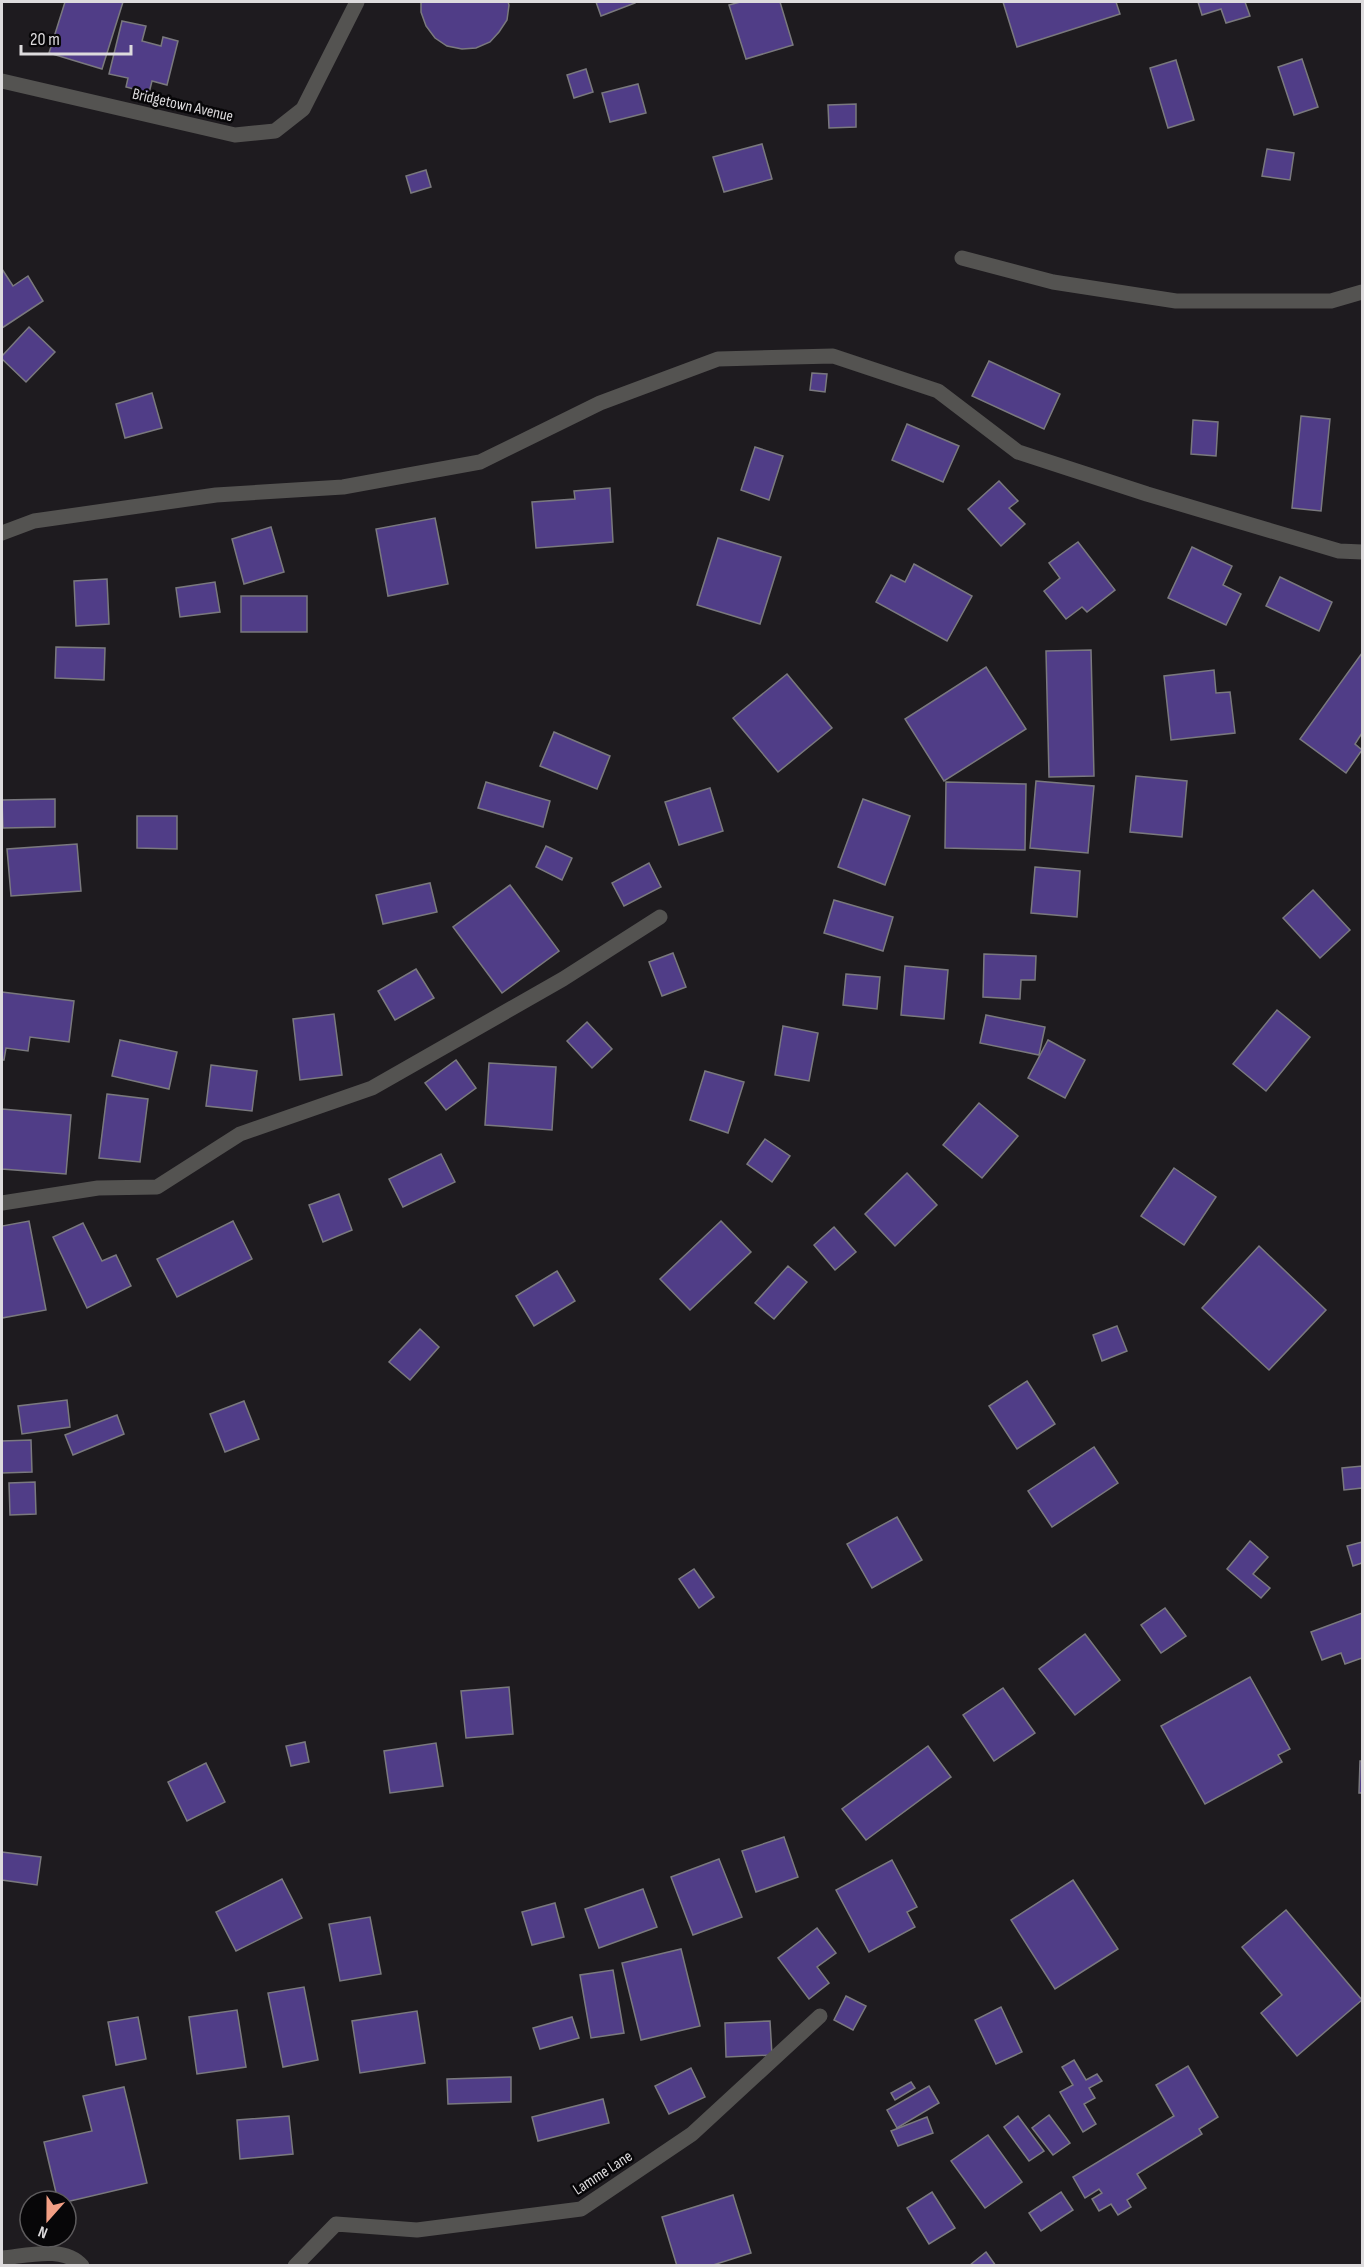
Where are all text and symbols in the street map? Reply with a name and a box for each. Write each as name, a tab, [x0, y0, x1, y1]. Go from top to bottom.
scale bar	[21, 18, 130, 56]
text: 20 m	[30, 29, 60, 50]
street label: Bridgetown Avenue	[130, 85, 235, 126]
street label: Lamme Lane	[570, 2147, 636, 2199]
north arrow	[18, 2189, 78, 2249]
text: N	[36, 2221, 51, 2242]

